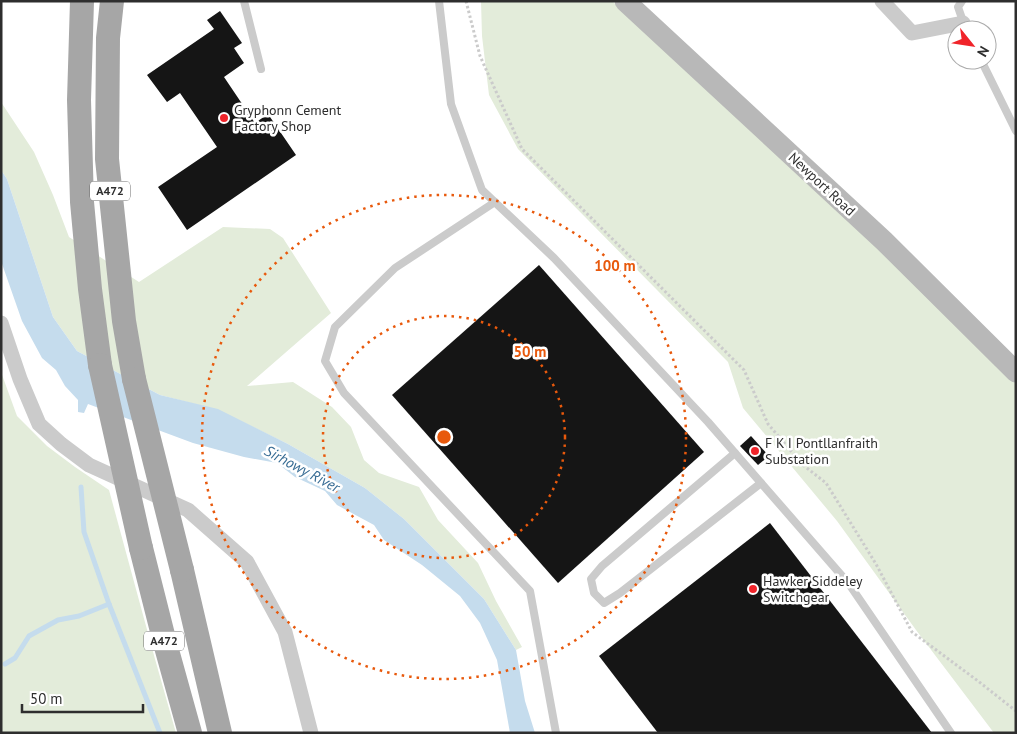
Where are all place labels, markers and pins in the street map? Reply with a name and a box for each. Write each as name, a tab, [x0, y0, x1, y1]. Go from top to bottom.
place label: Gryphonn Cement Factory Shop	[234, 101, 341, 135]
marker: Gryphonn Cement Factory Shop	[218, 112, 230, 124]
centre of rings	[435, 428, 453, 446]
place label: F K I Pontllanfraith Substation	[765, 434, 878, 468]
marker: F K I Pontllanfraith Substation	[749, 445, 761, 457]
place label: Hawker Siddeley Switchgear	[763, 572, 863, 606]
marker: Hawker Siddeley Switchgear	[747, 583, 759, 595]

